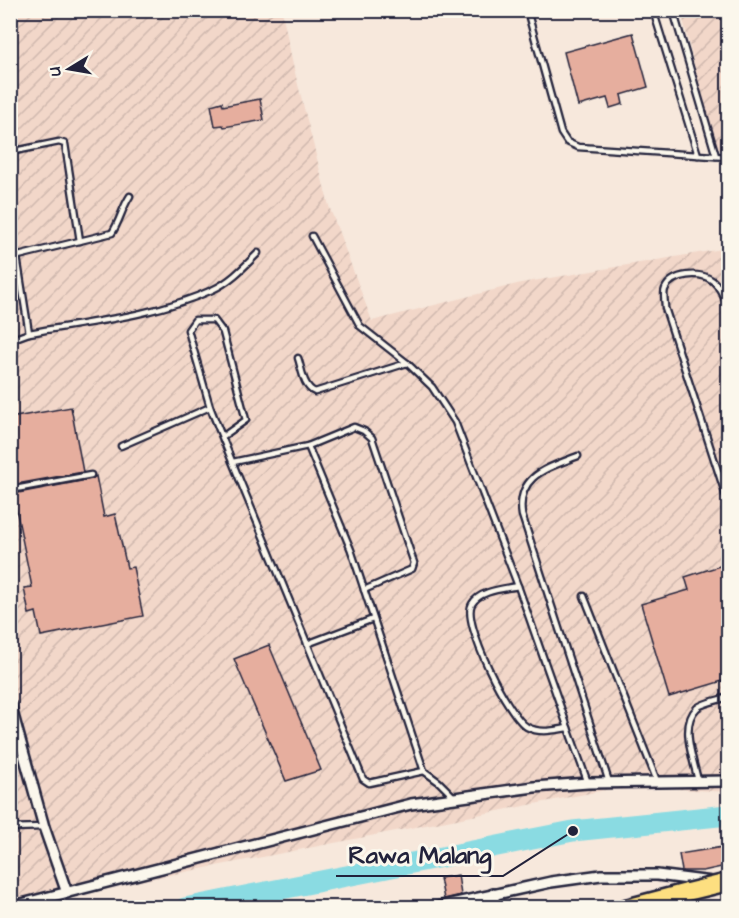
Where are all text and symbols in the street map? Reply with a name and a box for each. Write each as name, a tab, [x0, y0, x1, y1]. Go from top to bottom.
north arrow	[39, 39, 99, 99]
text: U	[44, 65, 67, 78]
callout: Rawa Malang	[336, 834, 503, 876]
text: Rawa Malang	[349, 839, 492, 874]

